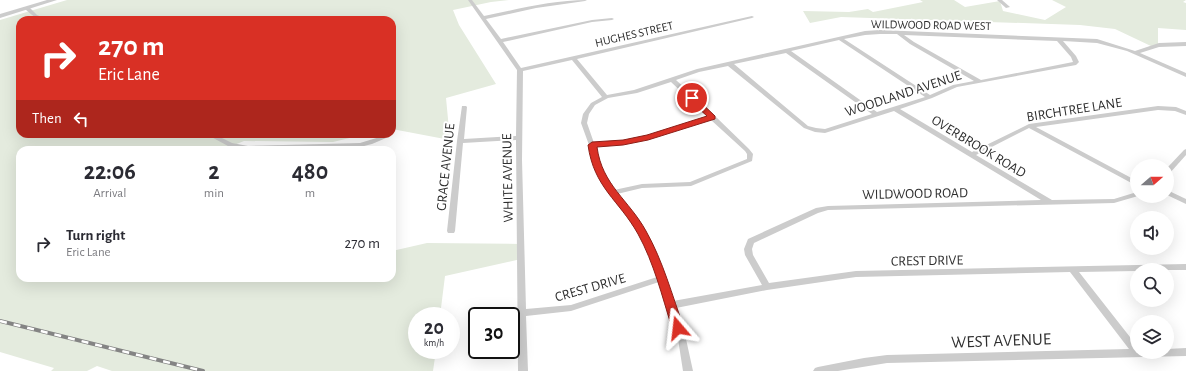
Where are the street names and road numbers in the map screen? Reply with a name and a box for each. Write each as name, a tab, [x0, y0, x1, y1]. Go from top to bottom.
street label: WILDWOOD ROAD WEST	[871, 18, 991, 32]
street label: HUGHES STREET	[594, 19, 674, 49]
street label: WOODLAND AVENUE	[843, 68, 963, 119]
street label: BIRCHTREE LANE	[1026, 96, 1123, 124]
street label: OVERBROOK ROAD	[929, 113, 1028, 181]
street label: GRACE AVENUE	[434, 122, 458, 212]
street label: WHITE AVENUE	[500, 133, 516, 223]
street label: WILDWOOD ROAD	[862, 186, 968, 202]
street label: CREST DRIVE	[891, 253, 964, 269]
street label: CREST DRIVE	[554, 271, 627, 305]
street label: WEST AVENUE	[951, 330, 1051, 351]

